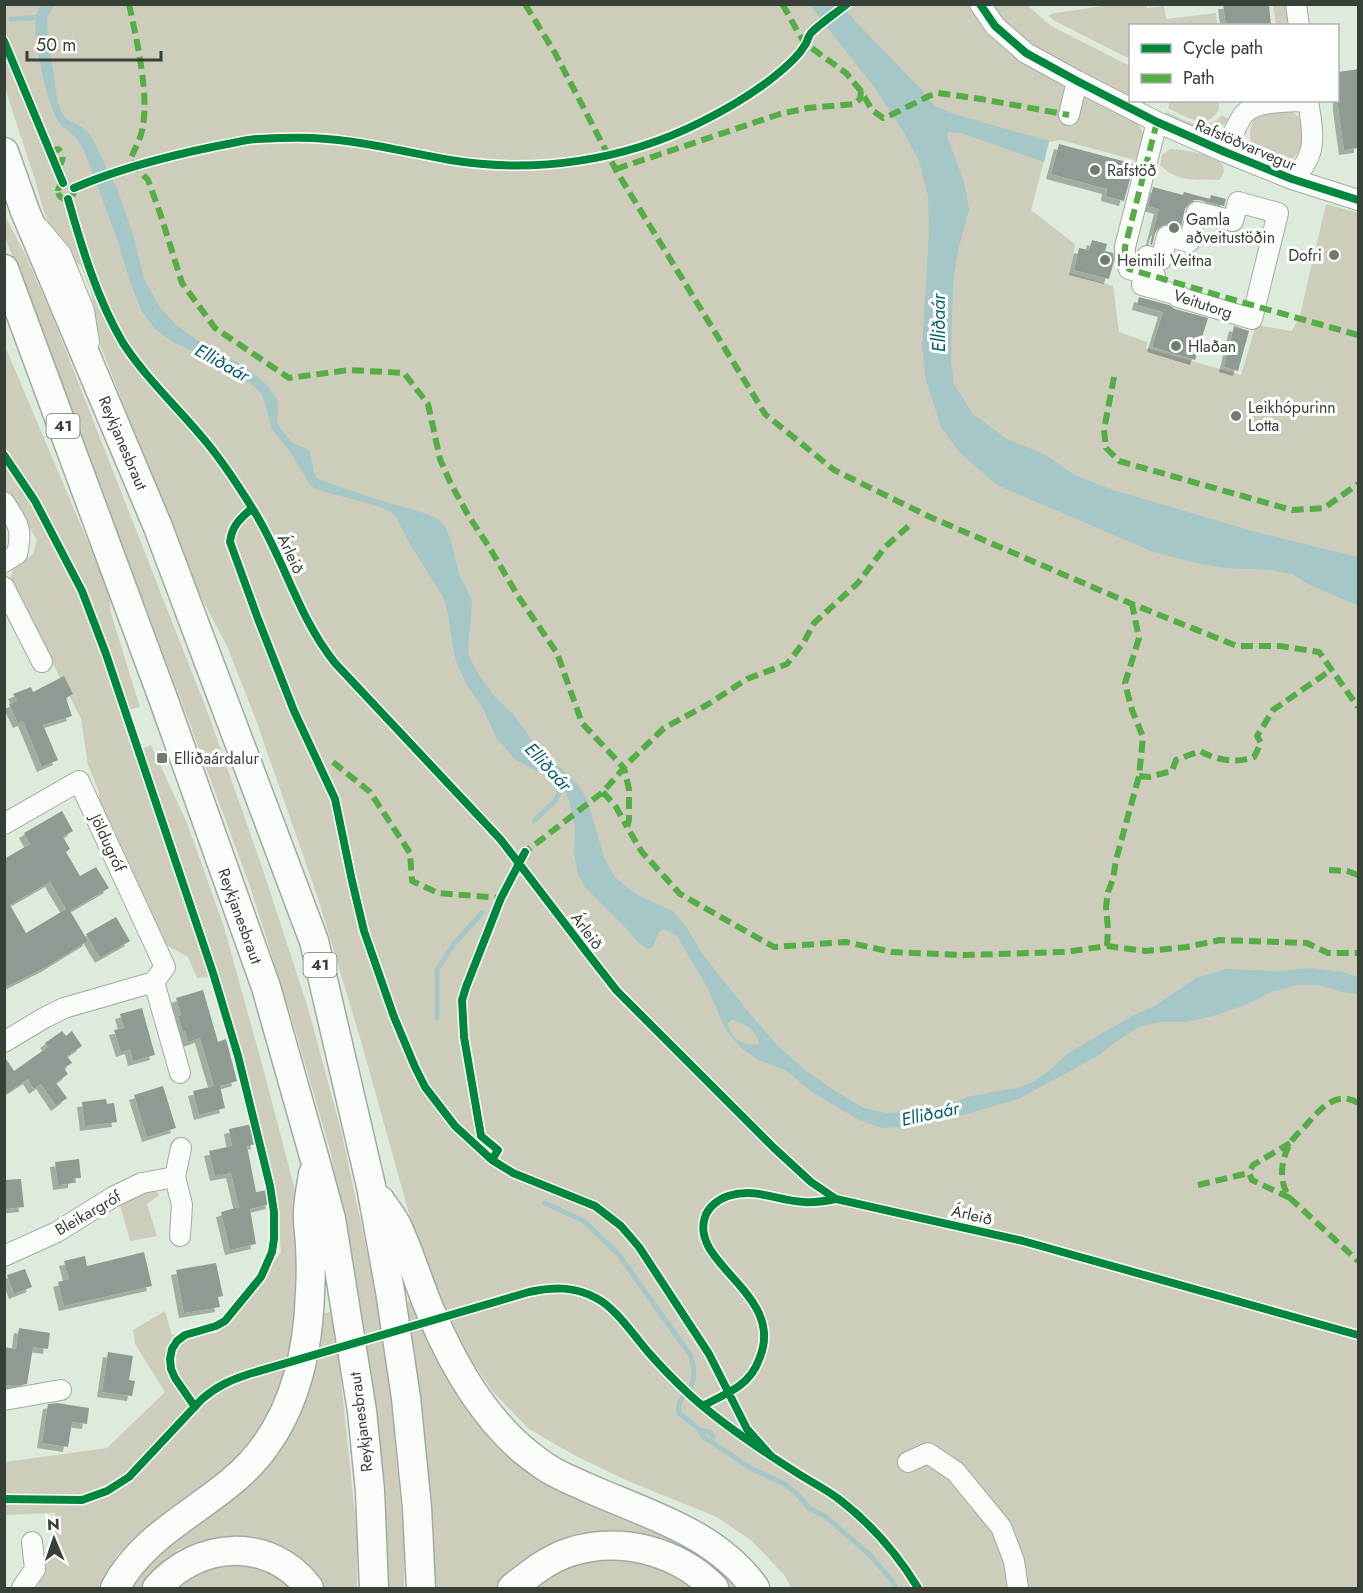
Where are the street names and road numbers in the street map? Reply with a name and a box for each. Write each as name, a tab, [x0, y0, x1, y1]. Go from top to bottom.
street label: Rafstöðvarvegur	[1192, 113, 1301, 177]
street label: Veitutorg	[1170, 284, 1236, 324]
street label: Reykjanesbraut	[93, 392, 153, 494]
road number: 41	[46, 414, 80, 438]
street label: Árleið	[272, 530, 310, 578]
street label: Jöldugróf	[84, 808, 132, 876]
street label: Reykjanesbraut	[212, 865, 268, 967]
street label: Árleið	[565, 908, 609, 954]
road number: 41	[304, 953, 336, 977]
street label: Bleikargróf	[51, 1185, 126, 1241]
street label: Árleið	[949, 1199, 995, 1231]
street label: Reykjanesbraut	[343, 1371, 379, 1473]

